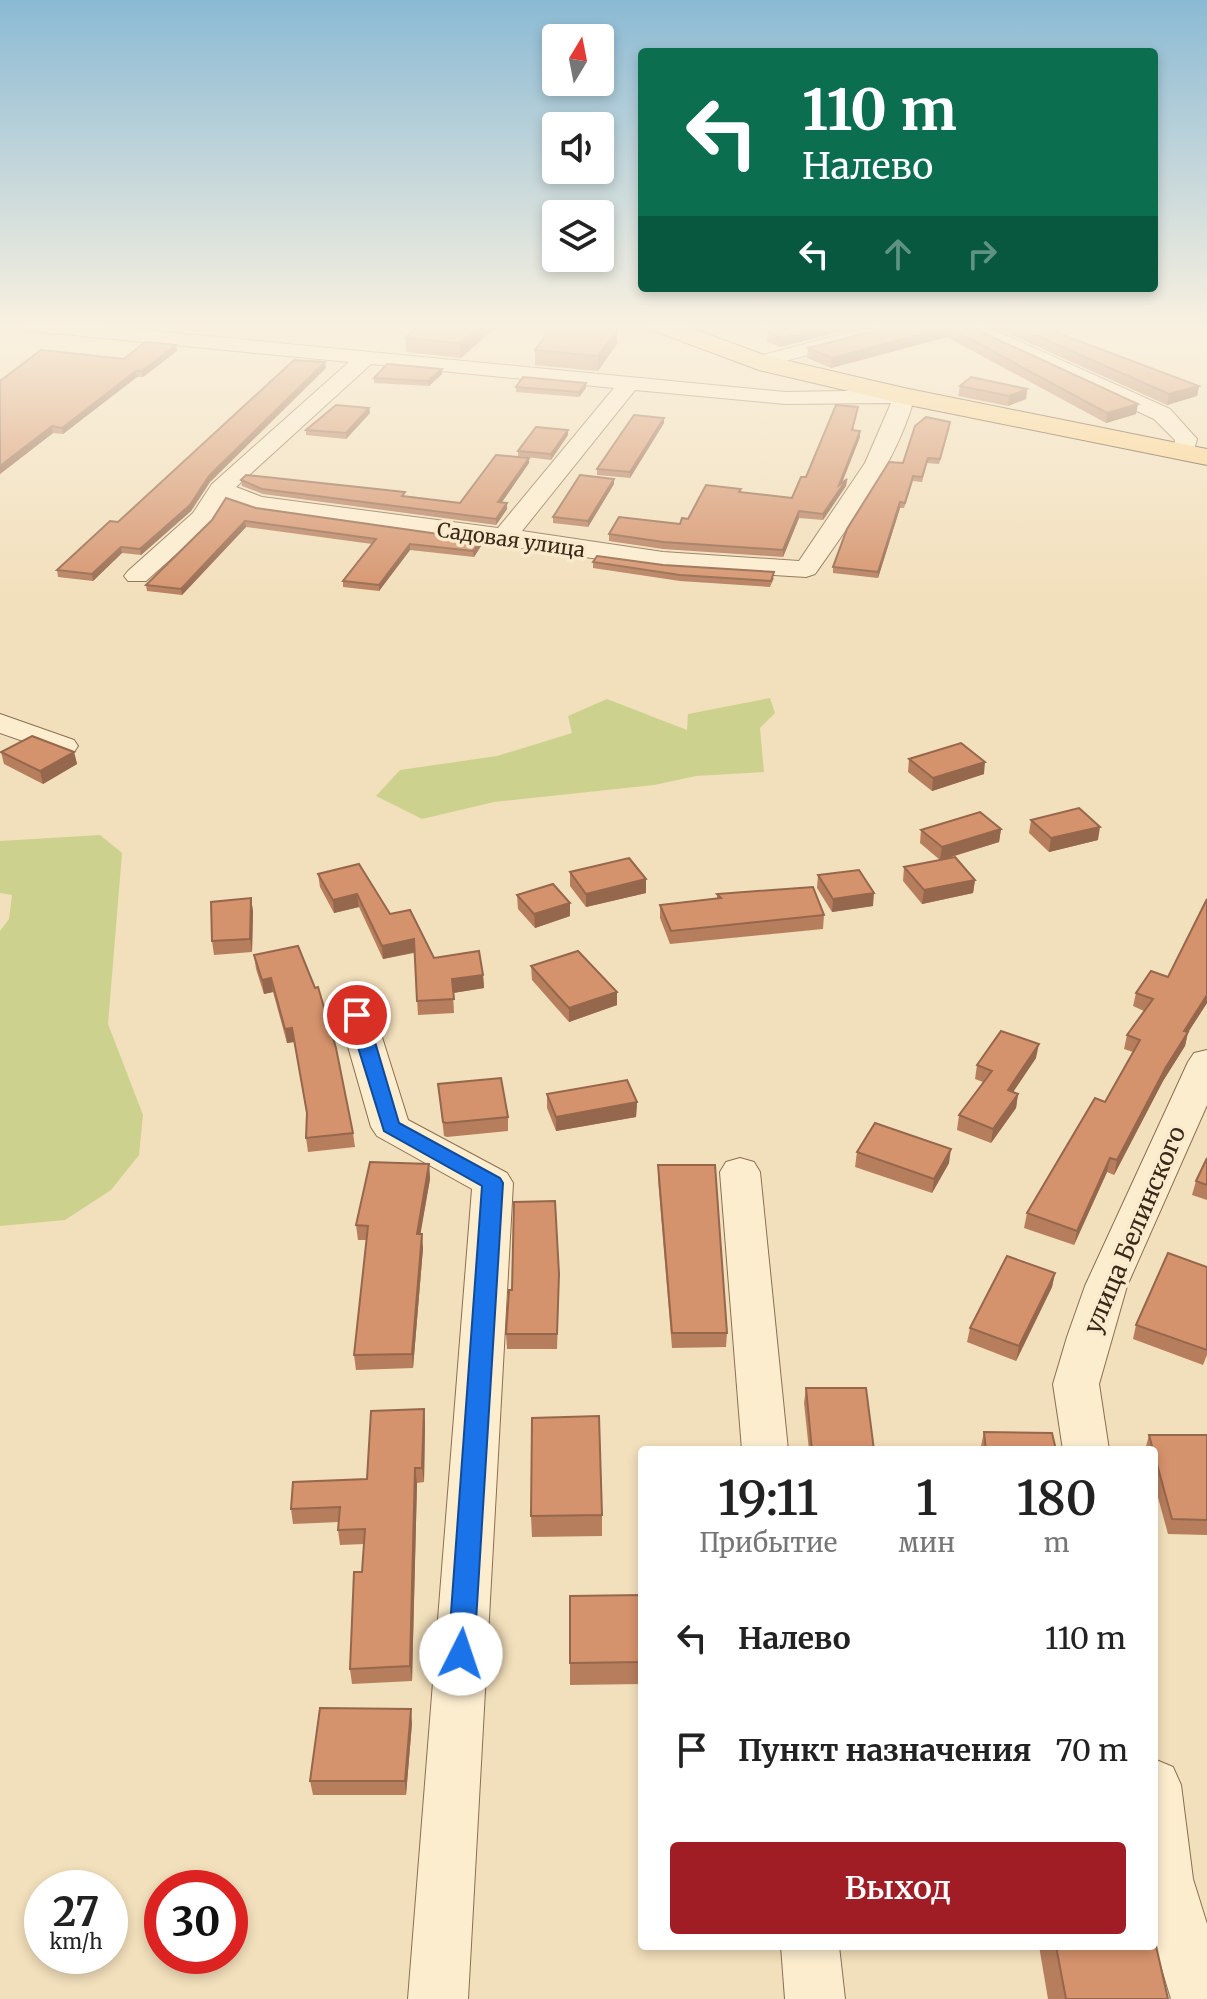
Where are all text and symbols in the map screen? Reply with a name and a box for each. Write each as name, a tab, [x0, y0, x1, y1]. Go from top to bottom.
north arrow	[542, 24, 614, 96]
map controls	[542, 24, 614, 272]
text: 110 m	[802, 75, 957, 145]
icon: left	[670, 80, 774, 184]
button: sound	[542, 112, 614, 184]
text: Налево	[802, 144, 933, 189]
button: layers	[542, 200, 614, 272]
icon: left	[792, 232, 836, 276]
icon: ahead	[876, 232, 920, 276]
icon: right	[960, 232, 1004, 276]
street label: Садовая улица	[436, 517, 587, 562]
pin	[323, 981, 391, 1049]
icon: arrive	[335, 993, 379, 1037]
street label: улица Белинского	[1077, 1121, 1192, 1338]
text: 19:11	[718, 1468, 819, 1528]
text: 1	[916, 1468, 938, 1528]
text: 180	[1016, 1468, 1097, 1528]
text: Прибытие	[699, 1526, 837, 1559]
text: мин	[898, 1526, 955, 1559]
text: m	[1044, 1526, 1069, 1559]
position arrow	[419, 1612, 503, 1696]
icon: left	[670, 1616, 714, 1660]
text: Налево	[738, 1619, 851, 1657]
text: 110 m	[1045, 1619, 1126, 1657]
icon: arrive	[670, 1728, 714, 1772]
text: Пункт назначения	[738, 1731, 1032, 1769]
text: 70 m	[1056, 1731, 1128, 1769]
button: Выход	[670, 1842, 1126, 1934]
speed limit sign: 30	[144, 1870, 248, 1974]
text: 27	[53, 1887, 99, 1937]
text: km/h	[50, 1929, 102, 1954]

